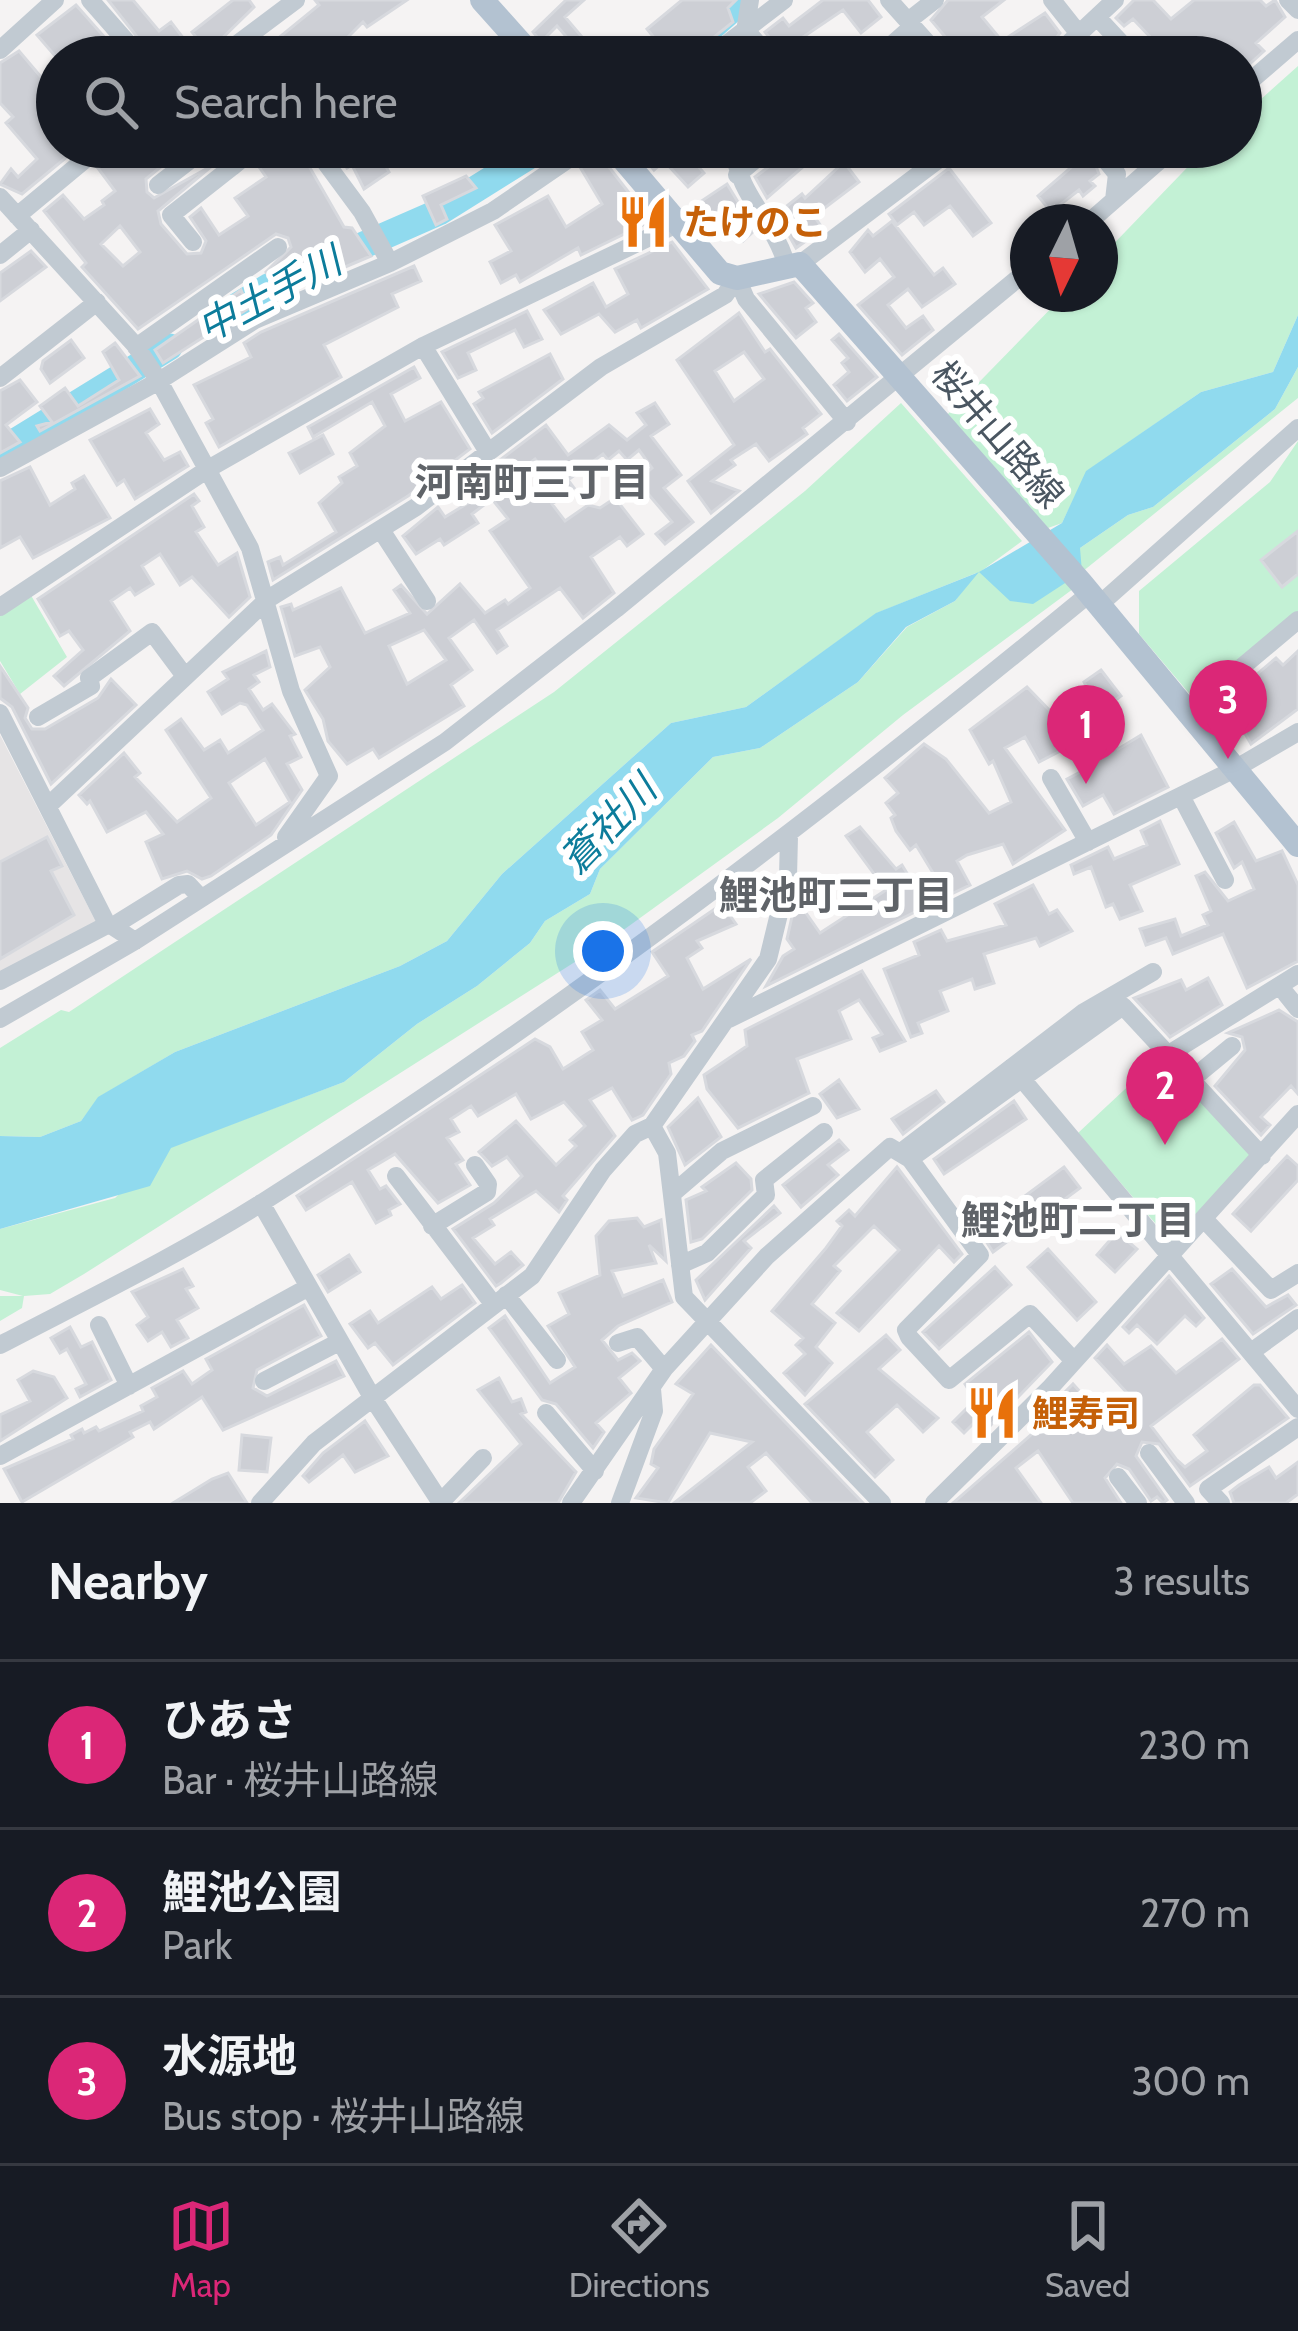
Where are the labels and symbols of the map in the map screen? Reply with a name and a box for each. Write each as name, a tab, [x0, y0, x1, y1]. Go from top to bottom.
restaurant icon: たけのこ	[614, 193, 672, 251]
place label: たけのこ	[683, 200, 827, 244]
north arrow	[1010, 204, 1118, 312]
water label: 中土手川	[189, 234, 353, 352]
street label: 桜井山路線	[922, 352, 1074, 516]
district label: 河南町三丁目	[415, 458, 649, 506]
pin: 3	[1189, 660, 1267, 759]
pin: 1	[1047, 685, 1125, 784]
water label: 蒼社川	[550, 762, 669, 883]
district label: 鯉池町三丁目	[719, 871, 953, 919]
your location	[573, 921, 633, 981]
pin: 2	[1126, 1046, 1204, 1145]
district label: 鯉池町二丁目	[961, 1196, 1195, 1244]
restaurant icon: 鯉寿司	[963, 1384, 1021, 1442]
place label: 鯉寿司	[1032, 1391, 1140, 1435]

